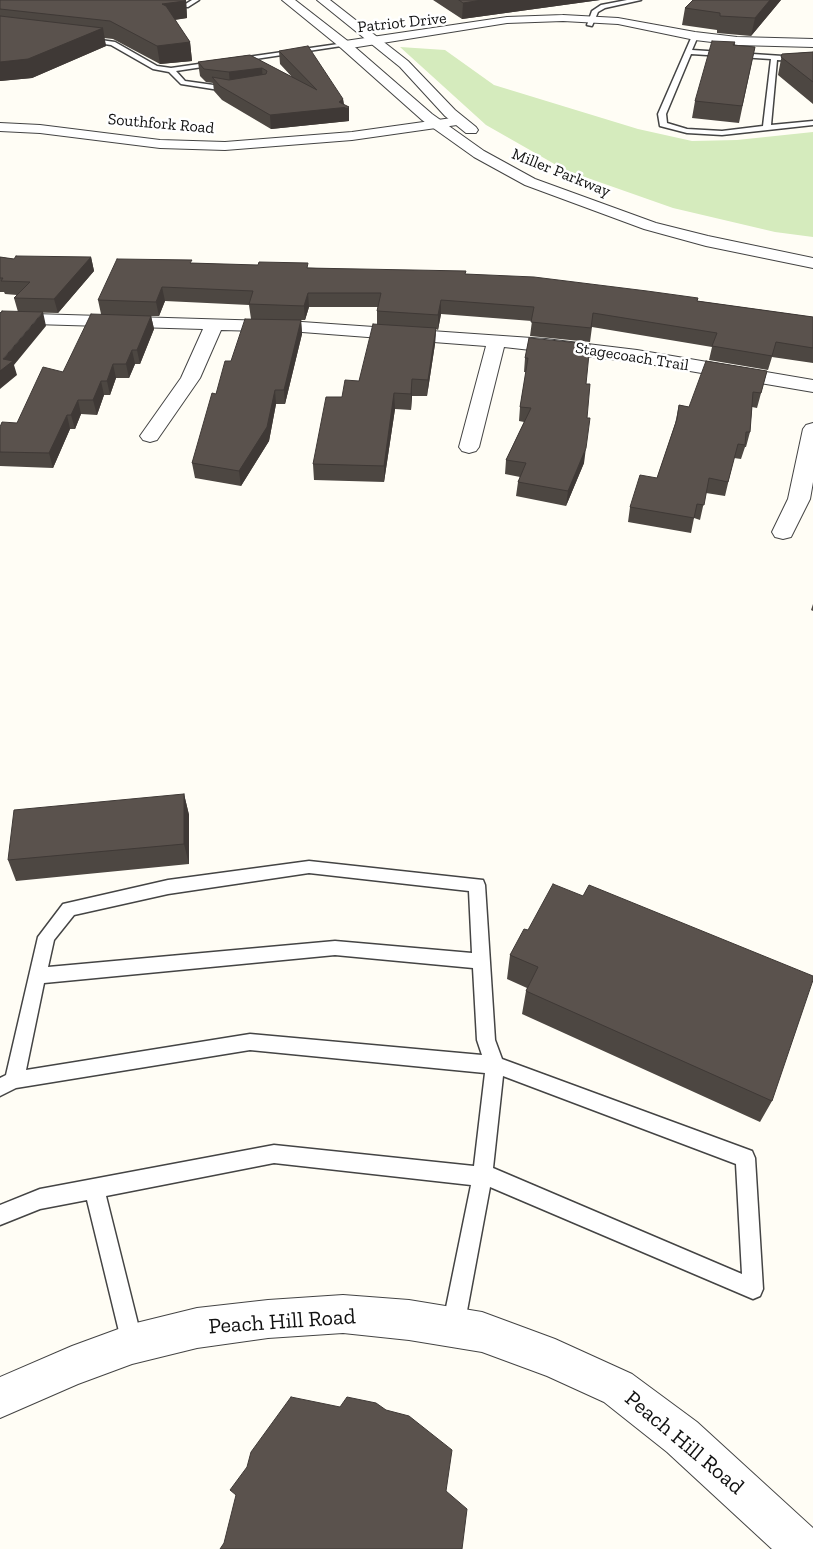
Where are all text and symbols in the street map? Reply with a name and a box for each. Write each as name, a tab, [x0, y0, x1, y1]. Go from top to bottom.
street label: Patriot Drive	[357, 9, 447, 37]
street label: Southfork Road	[107, 110, 215, 138]
street label: Miller Parkway	[509, 145, 613, 201]
street label: Stagecoach Trail	[574, 339, 690, 375]
street label: Peach Hill Road	[208, 1304, 356, 1340]
street label: Peach Hill Road	[619, 1386, 749, 1500]

